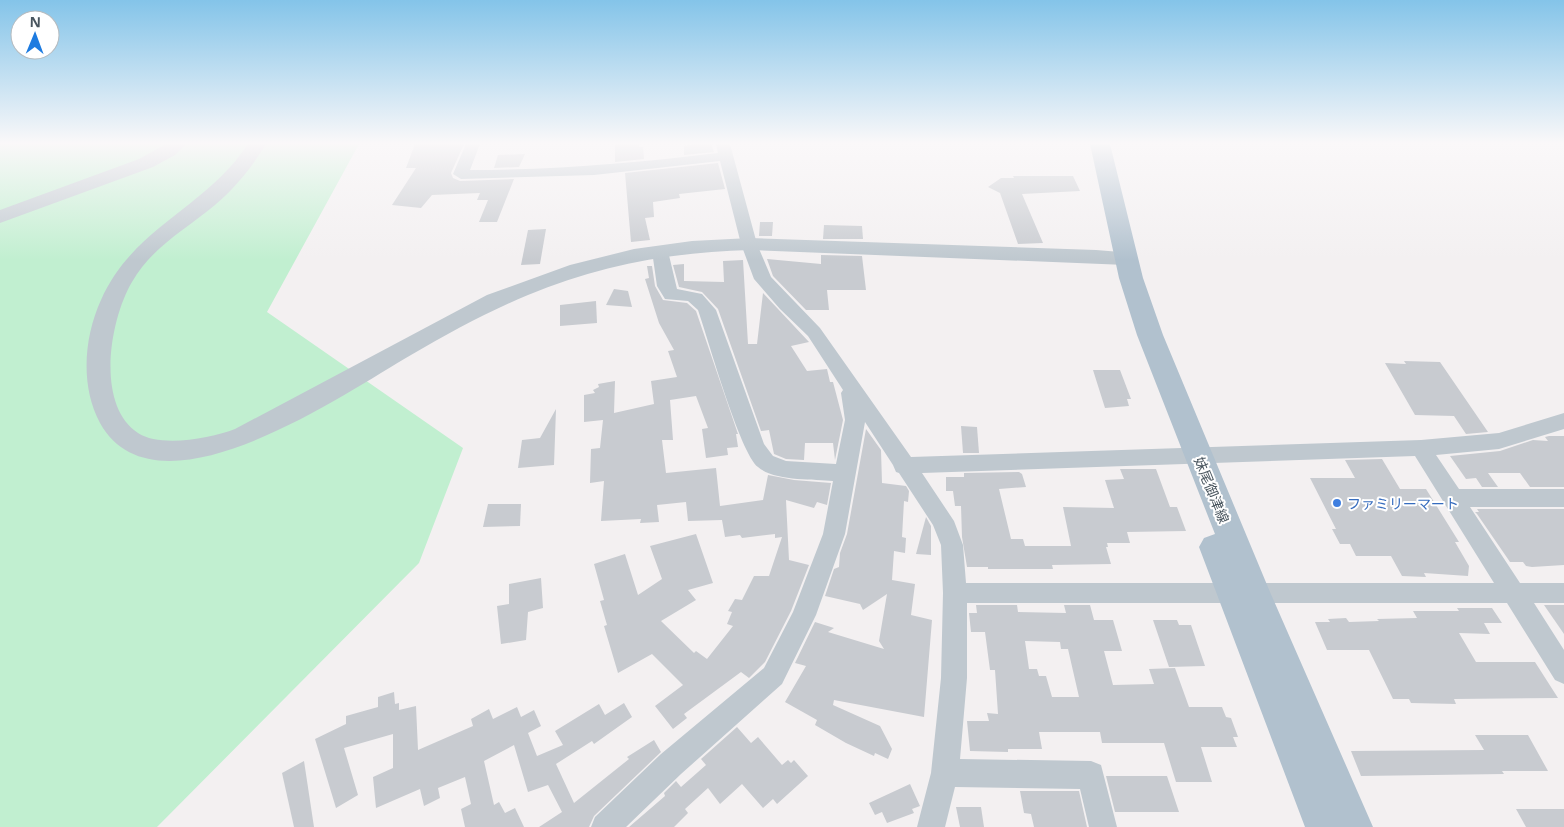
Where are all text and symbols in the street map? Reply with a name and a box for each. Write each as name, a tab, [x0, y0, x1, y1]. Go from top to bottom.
north arrow	[10, 10, 60, 60]
text: N	[29, 12, 41, 31]
street label: 妹尾御津線	[1190, 454, 1234, 526]
place label: ファミリーマート	[1347, 494, 1459, 513]
marker: ファミリーマート	[1331, 497, 1343, 509]

